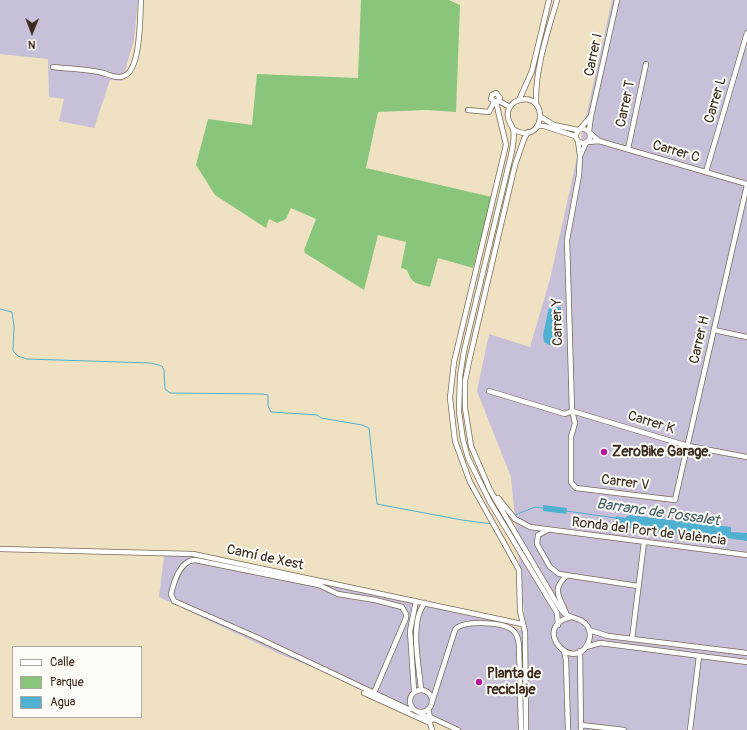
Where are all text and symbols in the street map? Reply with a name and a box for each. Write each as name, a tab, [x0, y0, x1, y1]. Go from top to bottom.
north arrow	[12, 12, 52, 52]
street label: Carrer I	[581, 32, 607, 78]
text: N	[28, 38, 36, 51]
street label: Carrer L	[701, 75, 731, 125]
street label: Carrer T	[613, 79, 639, 129]
street label: Carrer C	[650, 137, 702, 167]
street label: Carrer Y	[549, 298, 567, 346]
street label: Carrer H	[686, 314, 714, 366]
street label: Carrer K	[625, 408, 677, 438]
place label: ZeroBike Garage.	[612, 444, 711, 460]
marker: ZeroBike Garage.	[599, 447, 609, 457]
street label: Carrer V	[600, 472, 650, 494]
water label: Barranc de Possalet	[595, 495, 721, 531]
street label: Ronda del Port de València	[571, 514, 727, 550]
street label: Camí de Xest	[225, 542, 305, 574]
legend	[12, 646, 142, 718]
text: Calle	[50, 655, 75, 670]
place label: Planta de reciclaje	[487, 666, 541, 698]
text: Parque	[50, 675, 84, 690]
marker: Planta de reciclaje	[474, 677, 484, 687]
text: Agua	[50, 695, 75, 710]

